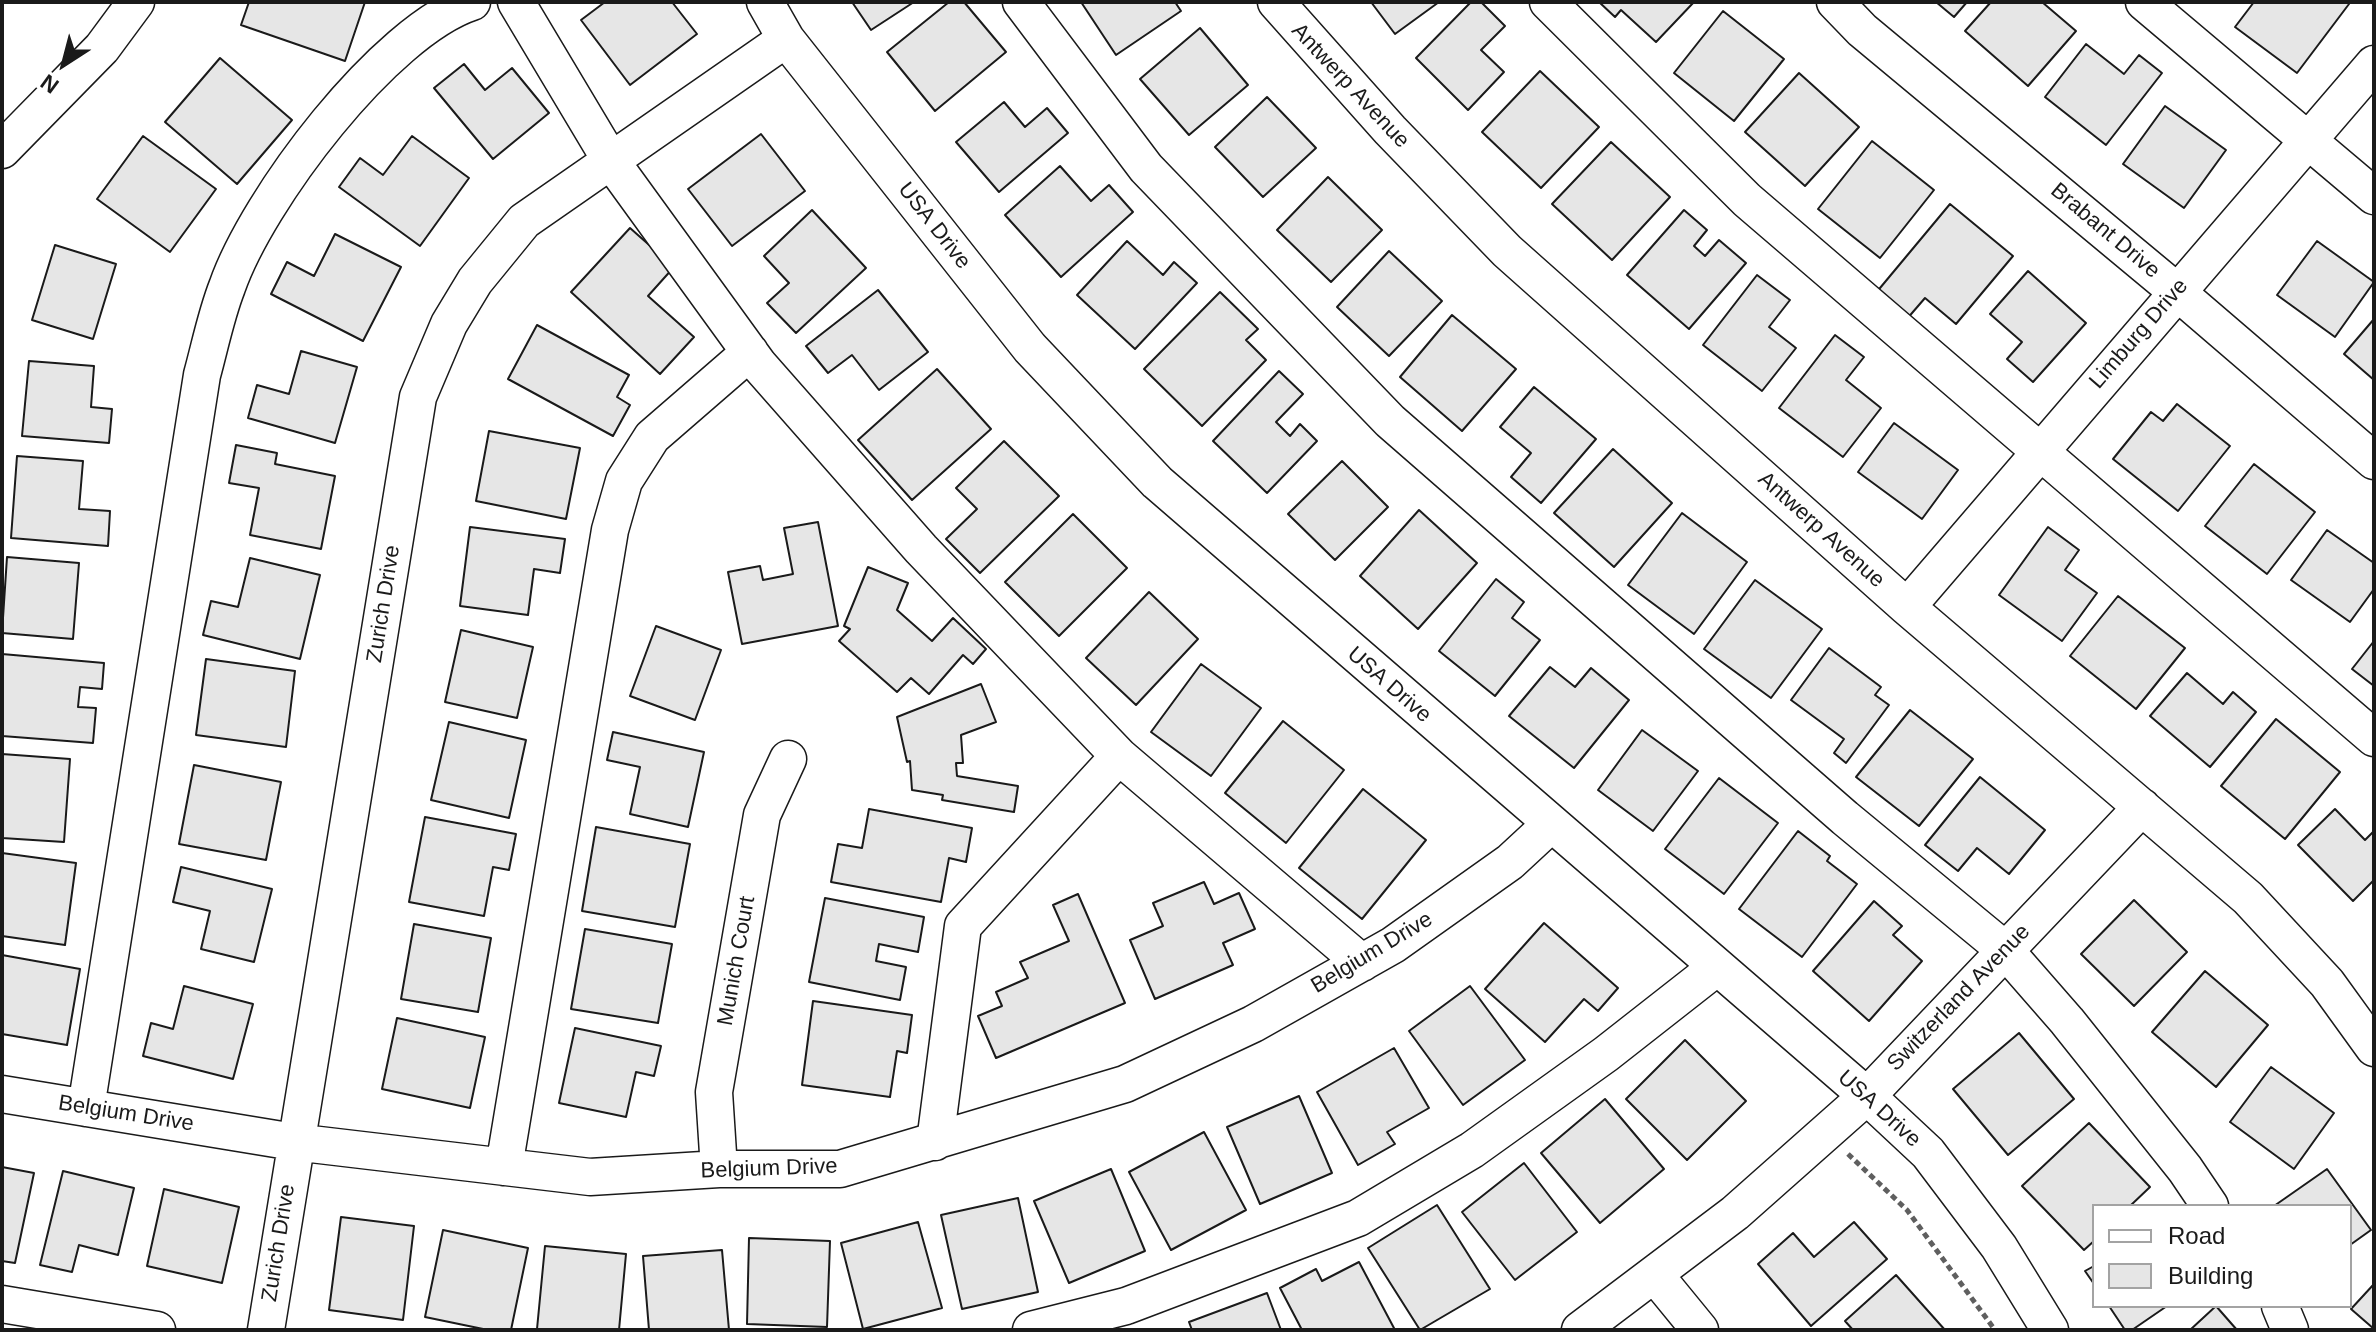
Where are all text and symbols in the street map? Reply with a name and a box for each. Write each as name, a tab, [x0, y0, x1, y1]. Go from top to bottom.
street label: Antwerp Avenue	[1285, 18, 1415, 154]
north arrow	[24, 24, 104, 104]
text: N	[36, 69, 63, 99]
street label: USA Drive	[892, 177, 976, 275]
street label: Brabant Drive	[2045, 178, 2165, 284]
street label: Limburg Drive	[2084, 274, 2194, 394]
street label: Antwerp Avenue	[1752, 466, 1890, 594]
street label: Zurich Drive	[362, 543, 406, 665]
street label: USA Drive	[1342, 641, 1436, 729]
street label: Munich Court	[713, 894, 761, 1028]
street label: Belgium Drive	[1307, 906, 1437, 1000]
street label: Switzerland Avenue	[1882, 919, 2036, 1077]
street label: USA Drive	[1832, 1065, 1926, 1153]
street label: Belgium Drive	[56, 1090, 196, 1138]
street label: Belgium Drive	[700, 1153, 838, 1185]
street label: Zurich Drive	[257, 1182, 301, 1304]
legend	[2092, 1204, 2352, 1308]
text: Road	[2168, 1222, 2225, 1249]
text: Building	[2168, 1262, 2253, 1289]

